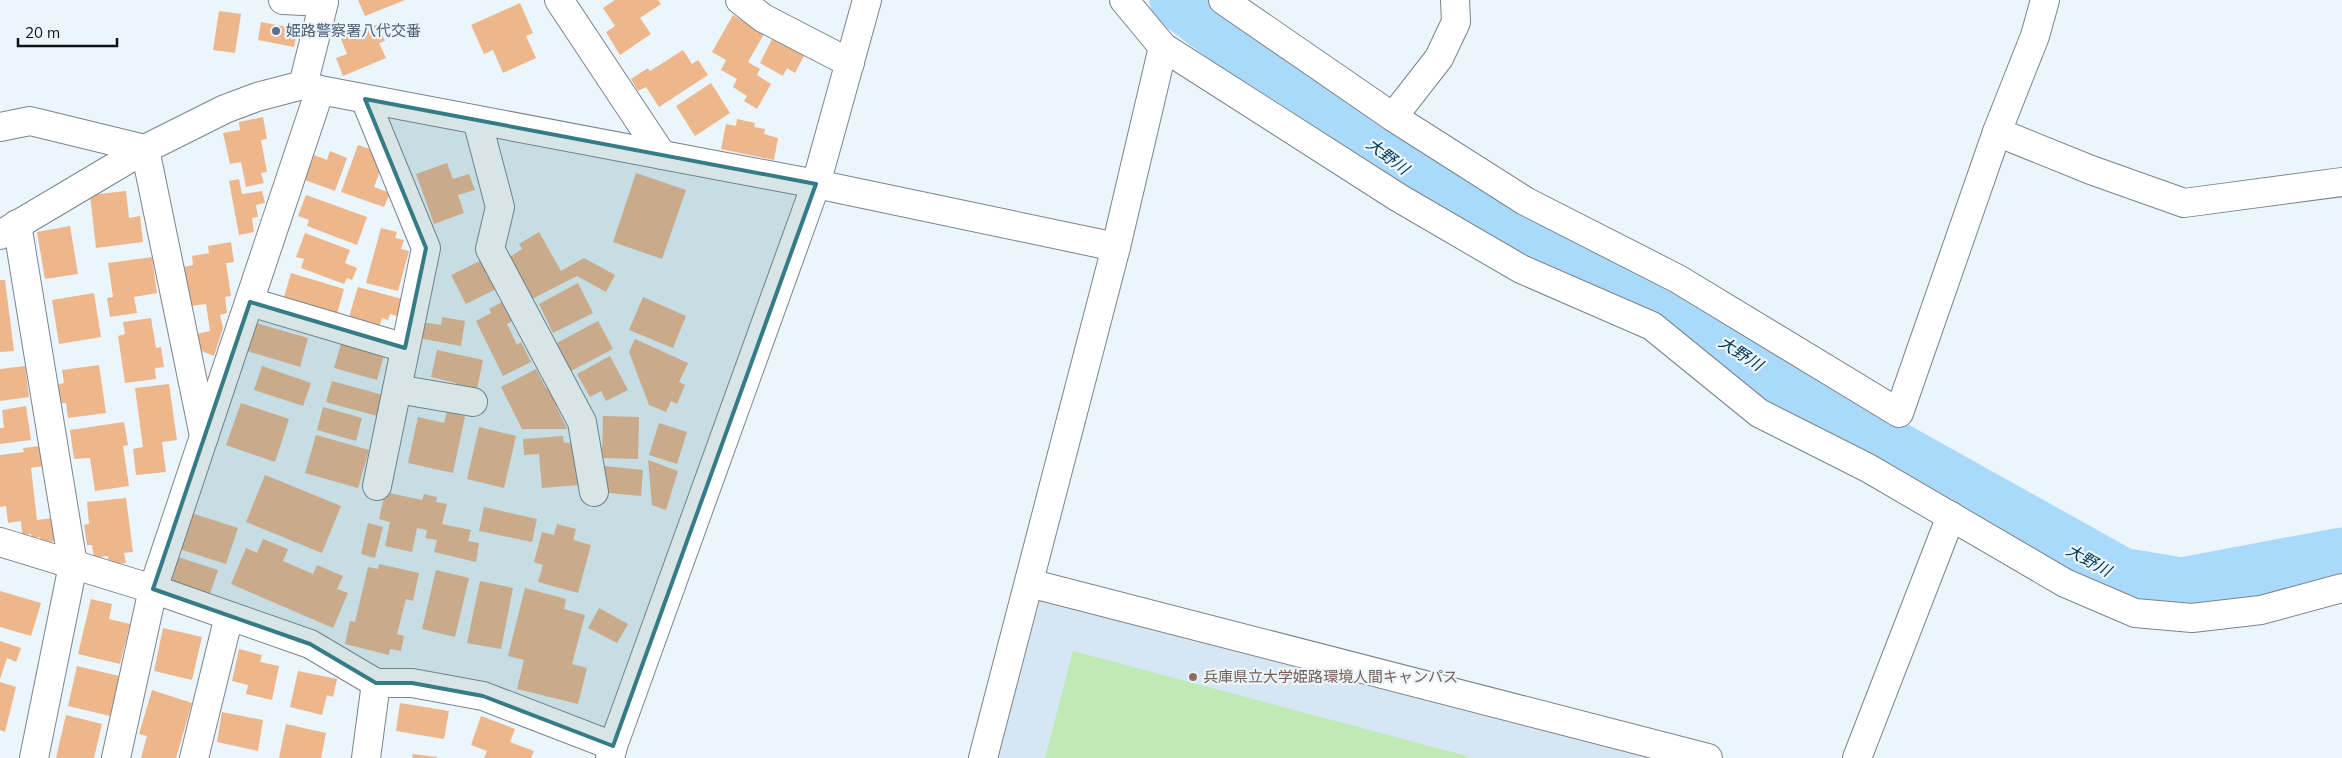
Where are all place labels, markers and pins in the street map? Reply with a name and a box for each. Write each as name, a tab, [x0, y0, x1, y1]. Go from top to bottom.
place label: 姫路警察署八代交番	[286, 21, 421, 40]
marker: 姫路警察署八代交番	[270, 25, 282, 37]
place label: 兵庫県立大学姫路環境人間キャンパス	[1203, 667, 1458, 686]
marker: 兵庫県立大学姫路環境人間キャンパス	[1187, 671, 1199, 683]

